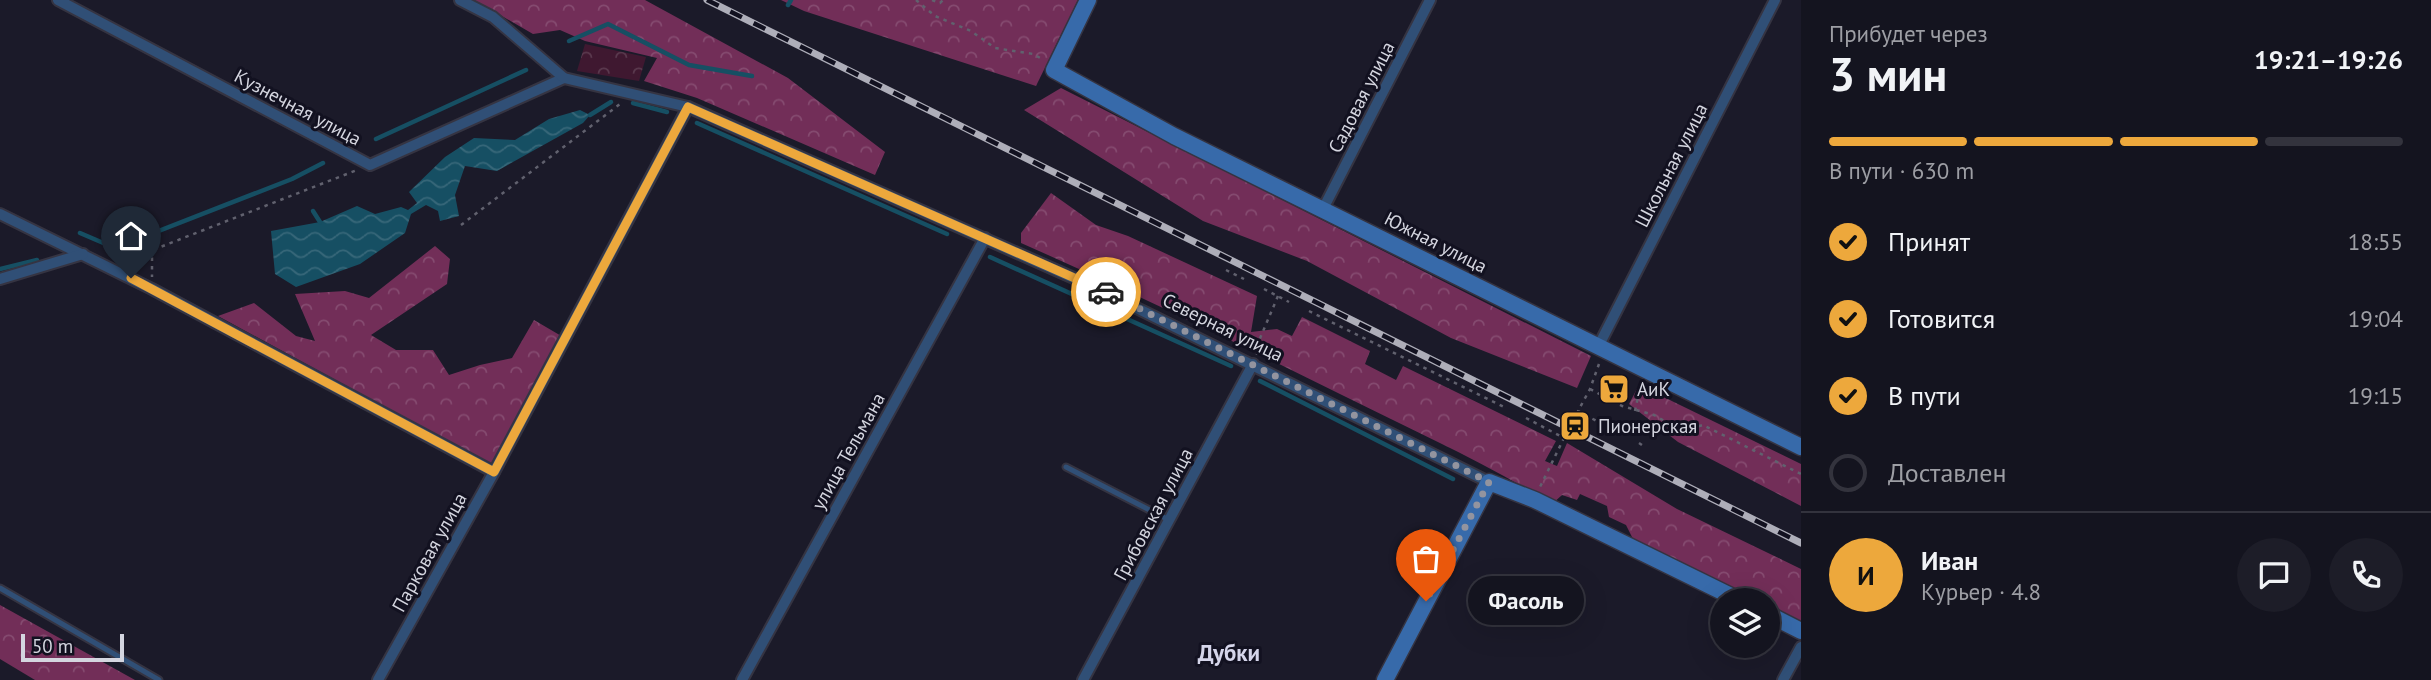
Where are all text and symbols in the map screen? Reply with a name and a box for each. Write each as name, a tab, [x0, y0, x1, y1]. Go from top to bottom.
text: Прибудет через	[1829, 19, 1988, 48]
street label: Садовая улица	[1323, 37, 1399, 157]
text: 19:21–19:26	[2254, 43, 2403, 76]
text: 3 мин	[1829, 44, 1947, 104]
street label: Кузнечная улица	[230, 63, 366, 151]
street label: Школьная улица	[1629, 99, 1713, 231]
text: В пути · 630 m	[1829, 156, 1974, 185]
pin	[101, 206, 161, 278]
street label: Южная улица	[1381, 206, 1491, 278]
icon: home	[112, 217, 150, 255]
icon: check	[1829, 223, 1867, 261]
text: Принят	[1888, 225, 1970, 258]
text: 18:55	[2348, 227, 2403, 256]
courier	[1071, 257, 1141, 327]
icon: car	[1087, 273, 1125, 311]
street label: Северная улица	[1159, 287, 1287, 367]
icon: check	[1829, 300, 1867, 338]
text: Готовится	[1888, 302, 1995, 335]
text: 19:04	[2348, 304, 2403, 333]
supermarket icon: АиК	[1597, 372, 1631, 406]
place label: АиК	[1637, 377, 1670, 401]
icon: check	[1829, 377, 1867, 415]
text: В пути	[1888, 379, 1961, 412]
text: 19:15	[2348, 381, 2403, 410]
street label: улица Тельмана	[806, 388, 890, 514]
station icon: Пионерская	[1558, 409, 1592, 443]
place label: Пионерская	[1598, 414, 1697, 438]
street label: Грибовская улица	[1108, 444, 1198, 584]
text: Доставлен	[1888, 456, 2007, 489]
street label: Парковая улица	[386, 488, 472, 616]
pin	[1396, 529, 1456, 601]
button: chat	[2237, 538, 2311, 612]
button: phone	[2329, 538, 2403, 612]
icon: bag	[1407, 540, 1445, 578]
text: Иван	[1921, 544, 1978, 577]
text: И	[1857, 559, 1875, 592]
callout: Фасоль	[1468, 576, 1584, 626]
text: Курьер · 4.8	[1921, 577, 2041, 606]
text: Фасоль	[1489, 586, 1563, 615]
map controls	[1710, 588, 1780, 658]
button: layers	[1710, 588, 1780, 658]
scale bar	[21, 631, 124, 663]
text: 50 m	[32, 634, 73, 658]
district label: Дубки	[1198, 638, 1260, 667]

